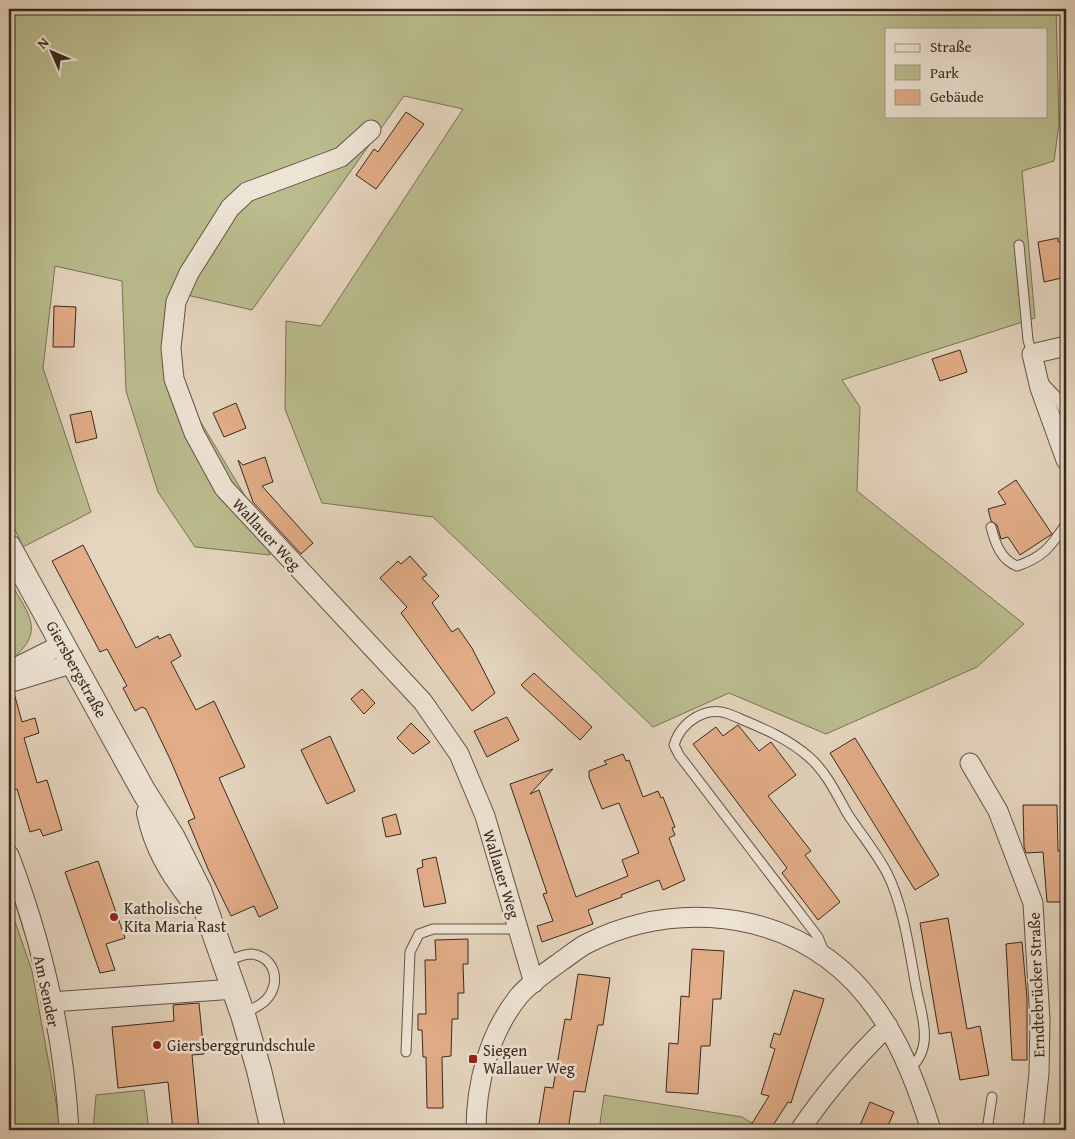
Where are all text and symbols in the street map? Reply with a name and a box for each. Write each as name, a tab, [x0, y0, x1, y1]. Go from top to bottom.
north arrow	[28, 28, 78, 78]
legend	[885, 28, 1048, 118]
text: N	[32, 32, 54, 53]
text: Straße	[930, 36, 972, 57]
text: Park	[930, 62, 959, 83]
text: Gebäude	[930, 86, 984, 107]
street label: Wallauer Weg	[227, 492, 307, 576]
street label: Giersbergstraße	[40, 616, 114, 722]
street label: Wallauer Weg	[477, 827, 527, 921]
place label: Katholische Kita Maria Rast	[124, 896, 227, 938]
marker: Katholische Kita Maria Rast	[108, 911, 120, 923]
street label: Erndtebrücker Straße	[1021, 912, 1051, 1058]
street label: Am Sender	[28, 953, 66, 1030]
place label: Giersberggrundschule	[167, 1033, 315, 1057]
place label: Siegen Wallauer Weg	[483, 1038, 575, 1080]
marker: Giersberggrundschule	[151, 1039, 163, 1051]
marker: Siegen Wallauer Weg	[467, 1053, 479, 1065]

